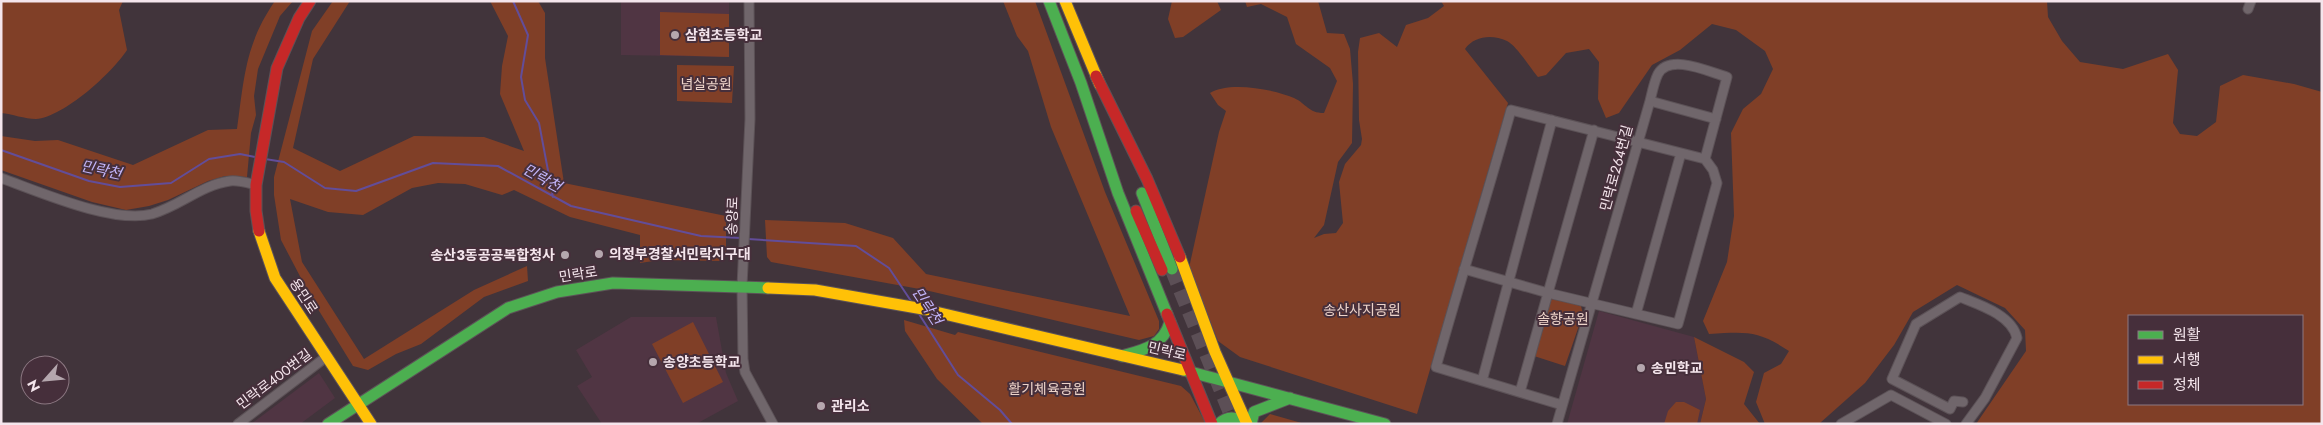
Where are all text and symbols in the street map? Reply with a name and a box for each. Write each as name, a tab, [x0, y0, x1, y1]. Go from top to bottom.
place label: 삼현초등학교	[685, 25, 762, 45]
marker: 삼현초등학교	[669, 29, 681, 41]
park label: 념실공원	[680, 74, 732, 94]
street label: 민락로264번길	[1595, 123, 1637, 213]
water label: 민락천	[78, 155, 126, 186]
water label: 민락천	[519, 158, 567, 199]
street label: 송양로	[721, 196, 743, 236]
place label: 의정부경찰서민락지구대	[609, 244, 751, 264]
place label: 송산3동공공복합청사	[430, 245, 555, 265]
marker: 의정부경찰서민락지구대	[593, 248, 605, 260]
marker: 송산3동공공복합청사	[559, 249, 571, 261]
street label: 민락로	[557, 261, 599, 287]
street label: 용민로	[285, 274, 323, 318]
water label: 민락천	[906, 283, 949, 331]
park label: 송산사지공원	[1323, 300, 1401, 320]
park label: 솔향공원	[1537, 309, 1589, 329]
legend	[2128, 315, 2303, 405]
text: 원활	[2173, 324, 2201, 346]
street label: 민락로	[1146, 337, 1188, 365]
street label: 민락로400번길	[232, 344, 316, 414]
text: 서행	[2173, 349, 2201, 371]
place label: 송양초등학교	[663, 352, 740, 372]
north arrow	[20, 355, 70, 405]
marker: 송양초등학교	[647, 356, 659, 368]
place label: 송민학교	[1651, 358, 1703, 378]
marker: 송민학교	[1635, 362, 1647, 374]
text: 정체	[2173, 374, 2201, 396]
text: N	[22, 376, 45, 395]
park label: 활기체육공원	[1008, 379, 1086, 399]
place label: 관리소	[831, 396, 870, 416]
marker: 관리소	[815, 400, 827, 412]

